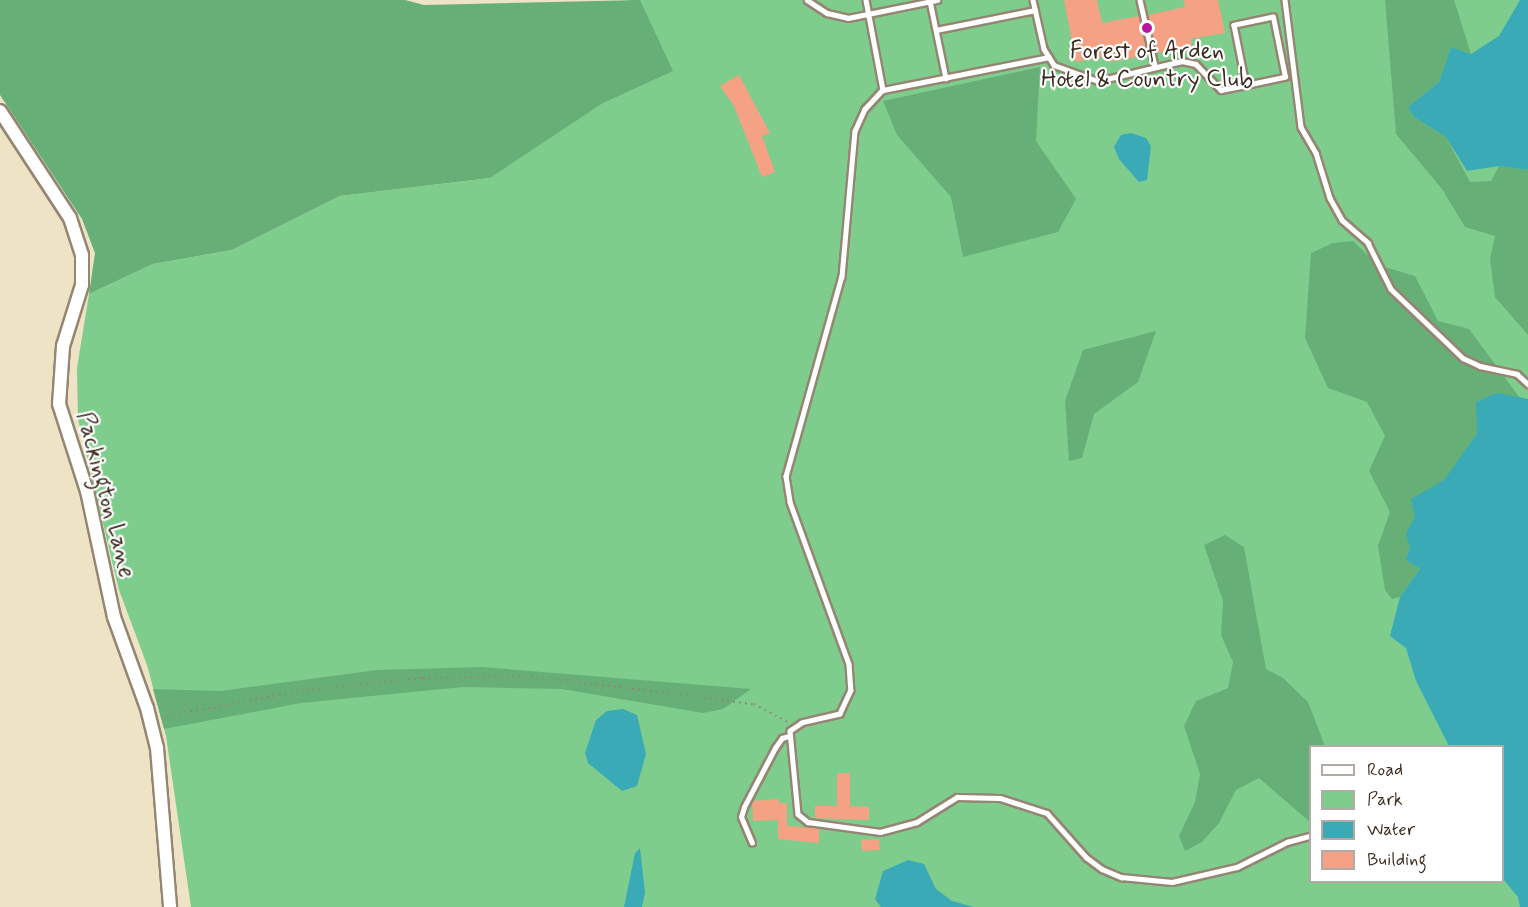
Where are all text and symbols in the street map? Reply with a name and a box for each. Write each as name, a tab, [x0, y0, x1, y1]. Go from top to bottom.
marker: Forest of Arden Hotel & Country Club	[1140, 21, 1154, 35]
place label: Forest of Arden Hotel & Country Club	[1041, 38, 1253, 94]
street label: Packington Lane	[69, 411, 141, 579]
legend	[1309, 745, 1504, 883]
text: Road	[1367, 758, 1403, 782]
text: Park	[1367, 788, 1403, 812]
text: Water	[1367, 818, 1415, 842]
text: Building	[1367, 848, 1427, 872]

